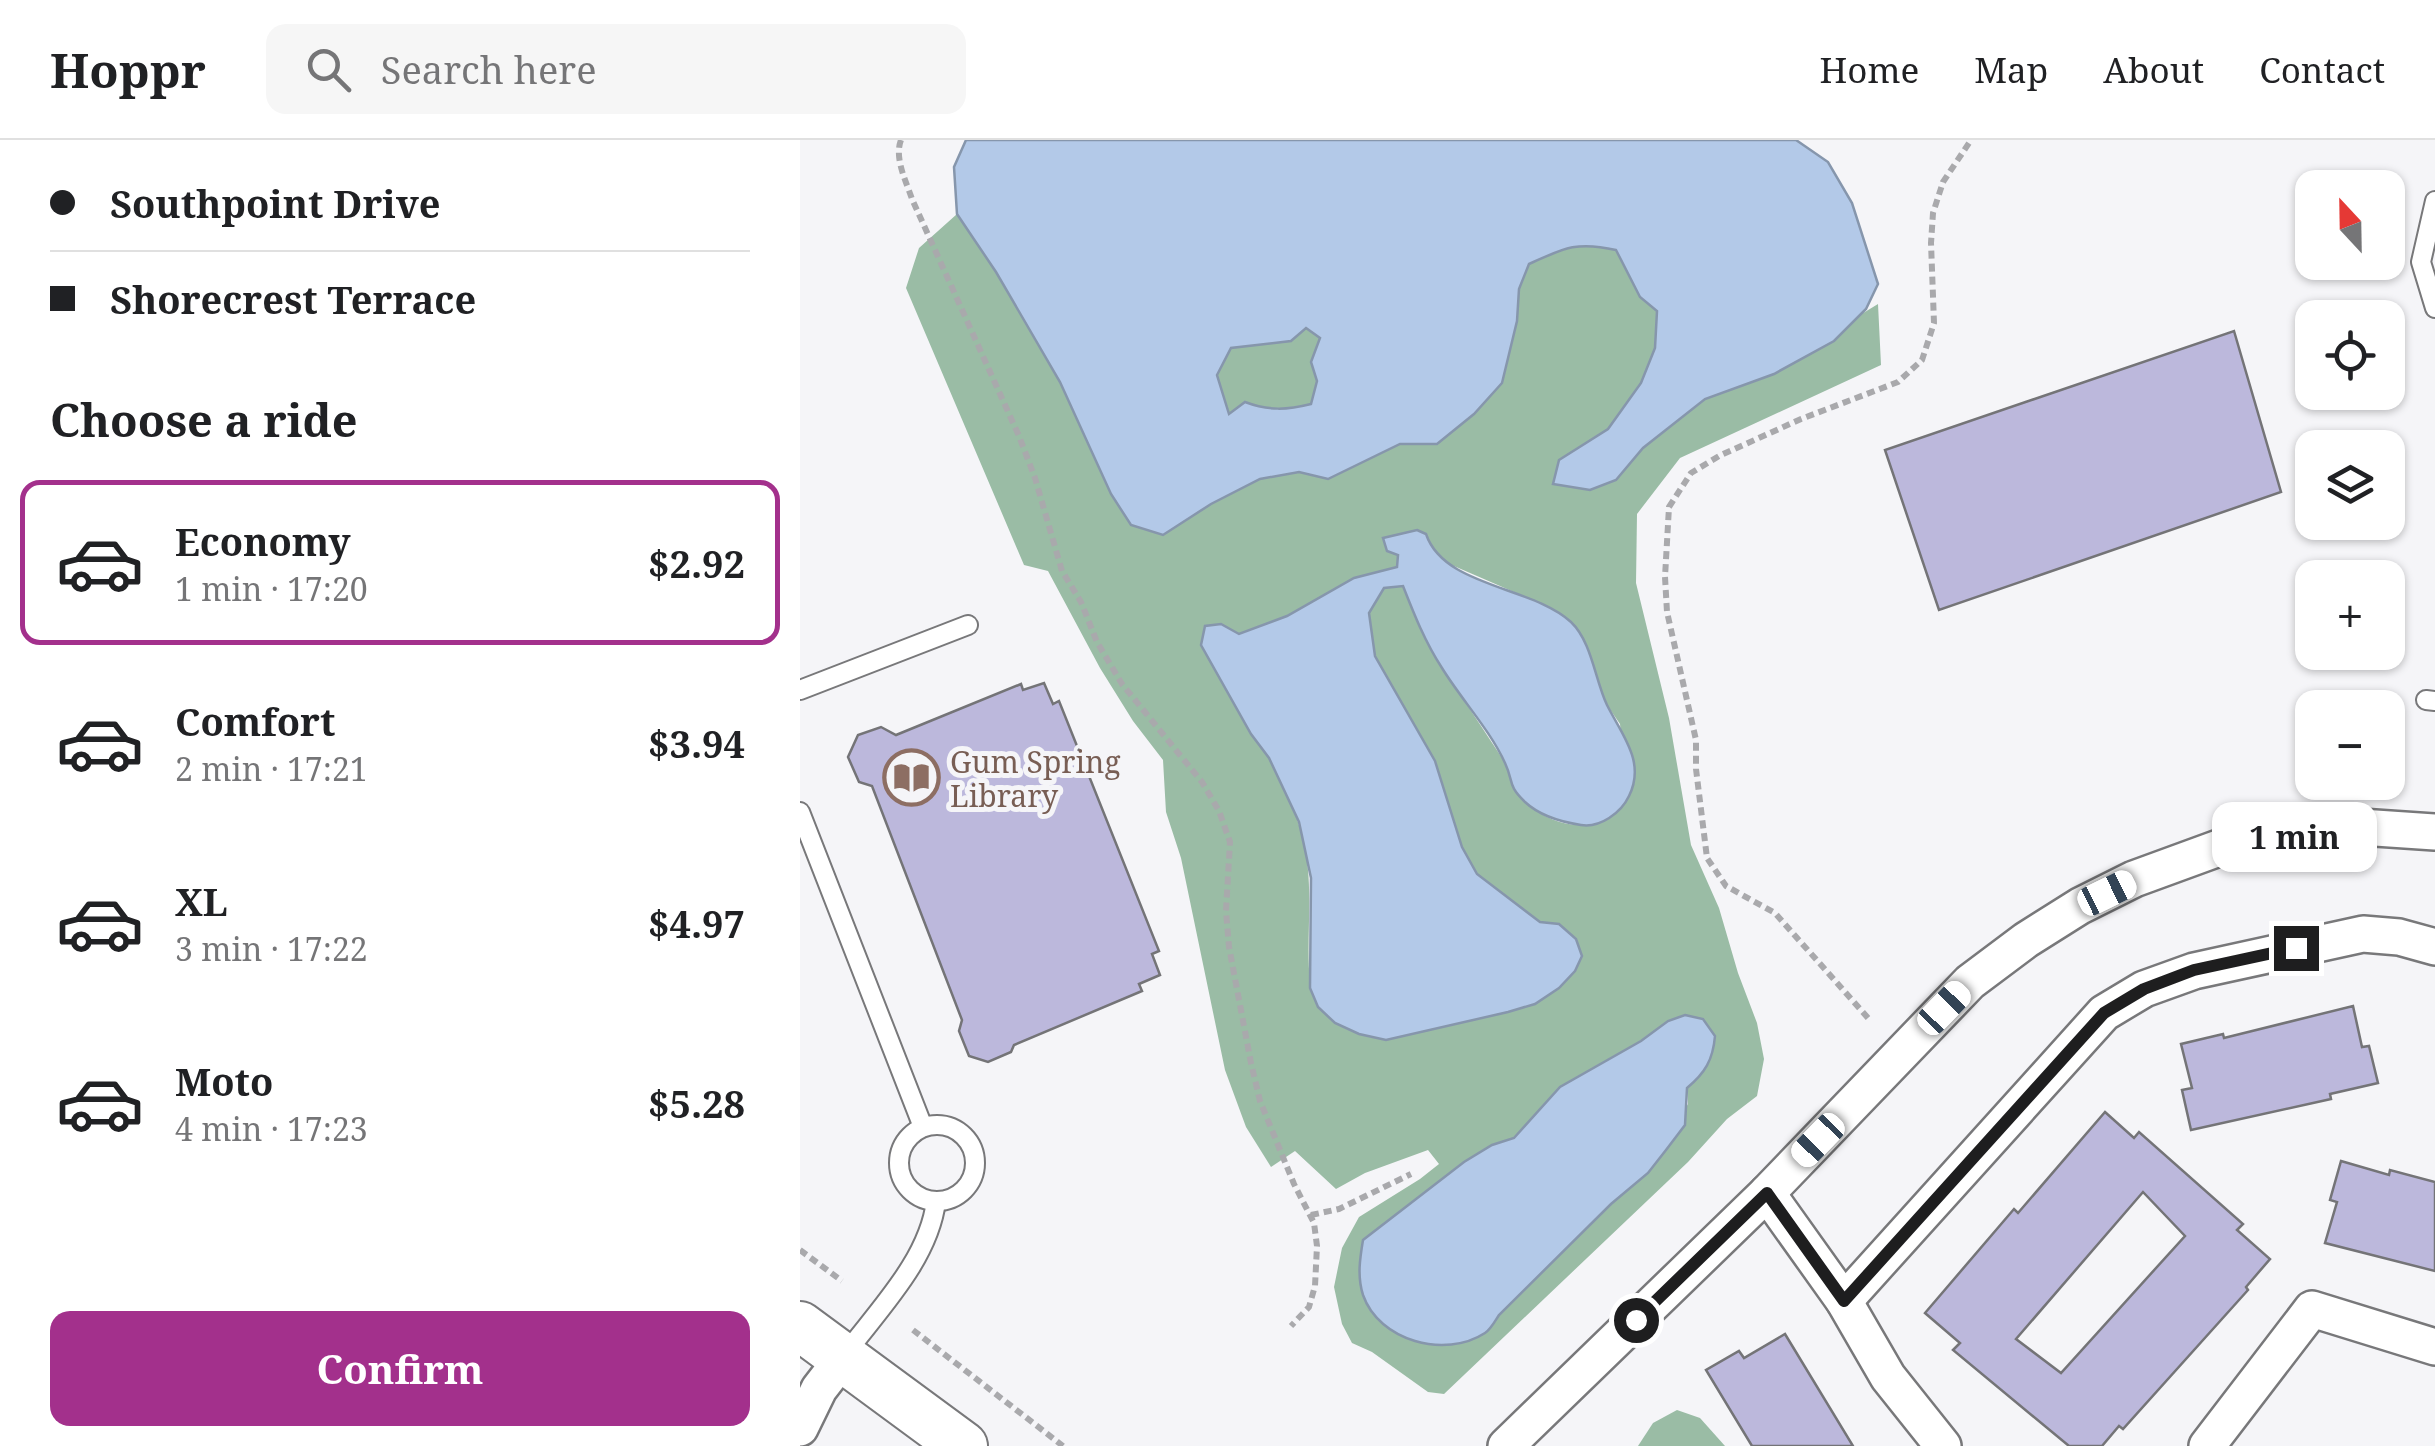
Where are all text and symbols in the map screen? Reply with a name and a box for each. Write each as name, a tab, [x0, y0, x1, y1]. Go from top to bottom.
search box	[266, 24, 966, 114]
text: Hoppr	[50, 37, 206, 102]
icon: search	[301, 42, 356, 97]
text: Search here	[381, 43, 597, 95]
text: Home	[1819, 46, 1919, 93]
text: Map	[1974, 46, 2048, 93]
text: About	[2103, 46, 2204, 93]
text: Contact	[2259, 46, 2385, 93]
north arrow	[2295, 170, 2405, 280]
map controls	[2295, 170, 2405, 800]
text: Southpoint Drive	[110, 177, 440, 229]
text: Shorecrest Terrace	[110, 273, 476, 325]
button: locate	[2295, 300, 2405, 410]
text: Choose a ride	[50, 389, 358, 450]
button: layers	[2295, 430, 2405, 540]
text: Economy	[175, 515, 351, 567]
icon: car	[55, 518, 145, 608]
text: $2.92	[648, 537, 745, 589]
button: +	[2295, 560, 2405, 670]
text: 1 min · 17:20	[175, 567, 368, 610]
button: −	[2295, 690, 2405, 800]
text: Comfort	[175, 695, 335, 747]
icon: car	[55, 698, 145, 788]
text: $3.94	[648, 717, 745, 769]
place label: Gum Spring Library	[950, 741, 1121, 816]
text: 2 min · 17:21	[175, 747, 368, 790]
library icon: Gum Spring Library	[881, 748, 941, 808]
callout: 1 min	[2214, 803, 2378, 873]
text: 1 min	[2249, 815, 2340, 858]
car	[2073, 866, 2141, 920]
text: XL	[175, 875, 228, 927]
icon: car	[55, 878, 145, 968]
text: $4.97	[648, 897, 745, 949]
route end	[2274, 926, 2319, 971]
text: 3 min · 17:22	[175, 927, 368, 970]
car	[1912, 976, 1976, 1040]
text: Moto	[175, 1055, 273, 1107]
icon: car	[55, 1058, 145, 1148]
text: $5.28	[648, 1077, 745, 1129]
text: 4 min · 17:23	[175, 1107, 368, 1150]
car	[1786, 1108, 1850, 1172]
route start	[1614, 1298, 1659, 1343]
button: Confirm	[50, 1311, 750, 1426]

